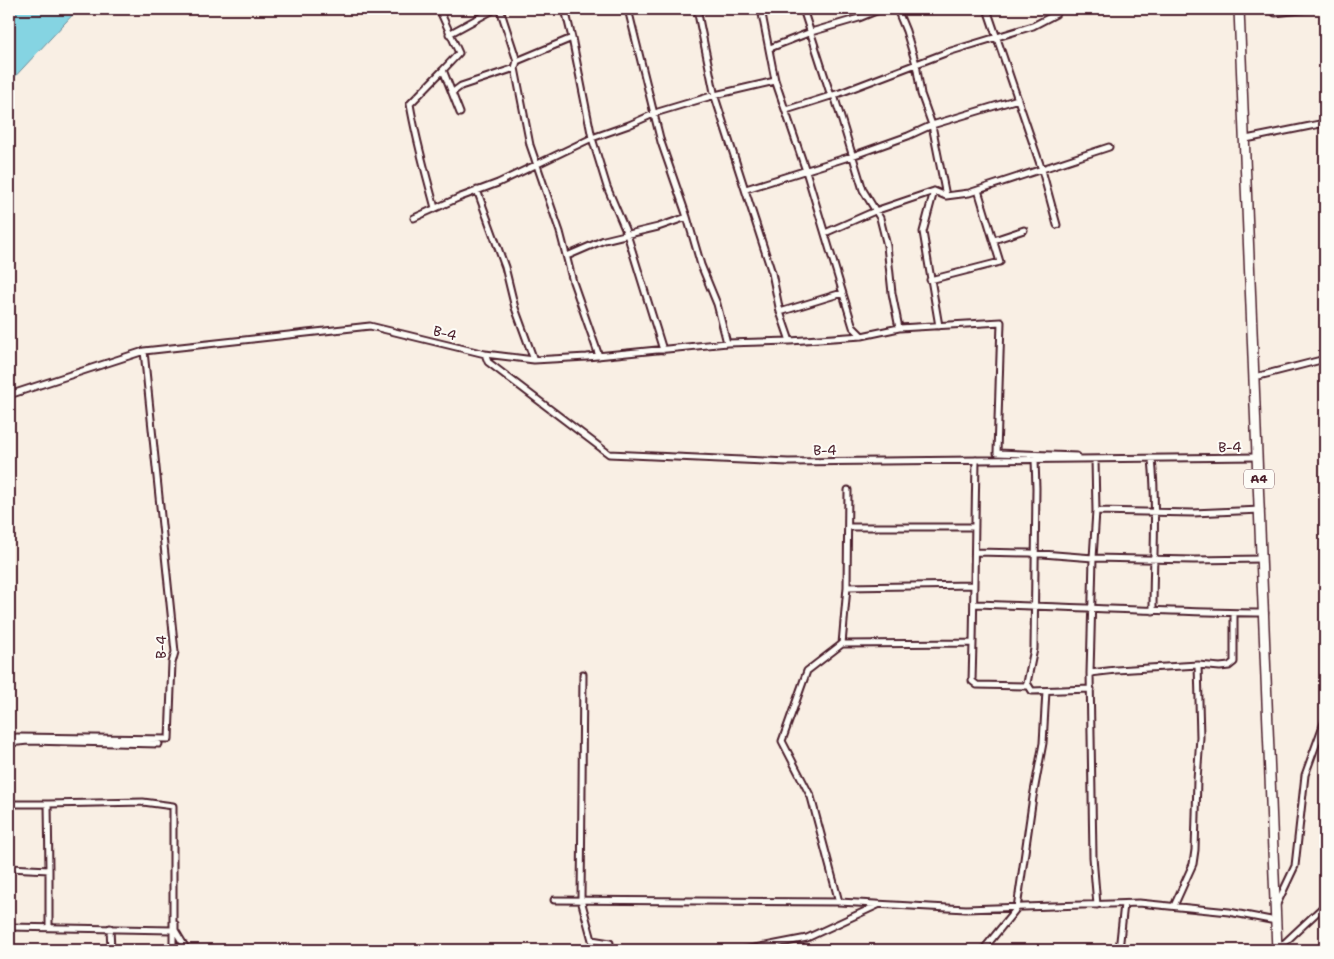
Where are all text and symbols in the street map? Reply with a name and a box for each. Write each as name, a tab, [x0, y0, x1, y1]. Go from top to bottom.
street label: B-4	[431, 321, 459, 345]
street label: B-4	[1218, 438, 1242, 456]
street label: B-4	[813, 441, 837, 459]
road number: A4	[1244, 469, 1274, 488]
street label: B-4	[152, 635, 170, 659]

